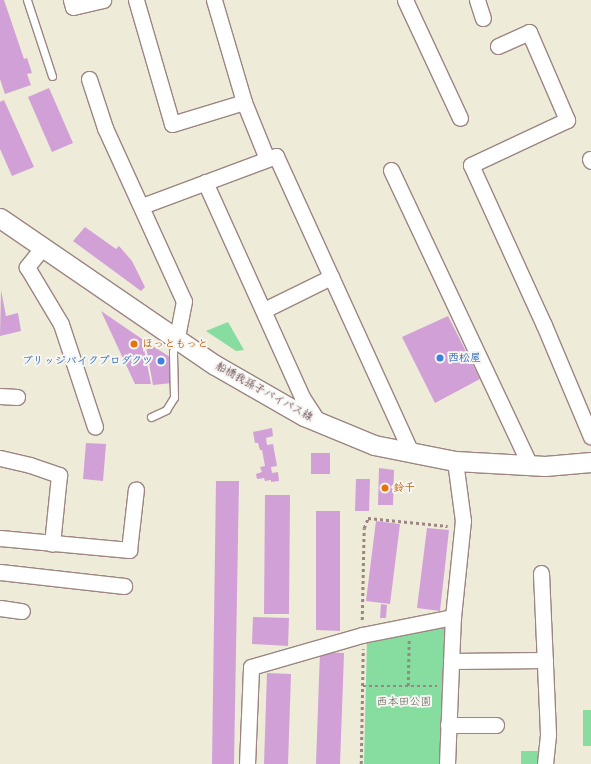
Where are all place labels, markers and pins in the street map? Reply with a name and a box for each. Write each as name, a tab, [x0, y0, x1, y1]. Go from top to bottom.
place label: ほっともっと	[142, 337, 208, 351]
marker: ほっともっと	[129, 339, 139, 349]
place label: 西松屋	[448, 351, 481, 365]
marker: 西松屋	[435, 353, 445, 363]
place label: ブリッジバイクプロダクツ	[21, 354, 153, 368]
marker: ブリッジバイクプロダクツ	[156, 356, 166, 366]
place label: 鈴千	[393, 481, 415, 495]
marker: 鈴千	[380, 483, 390, 493]

